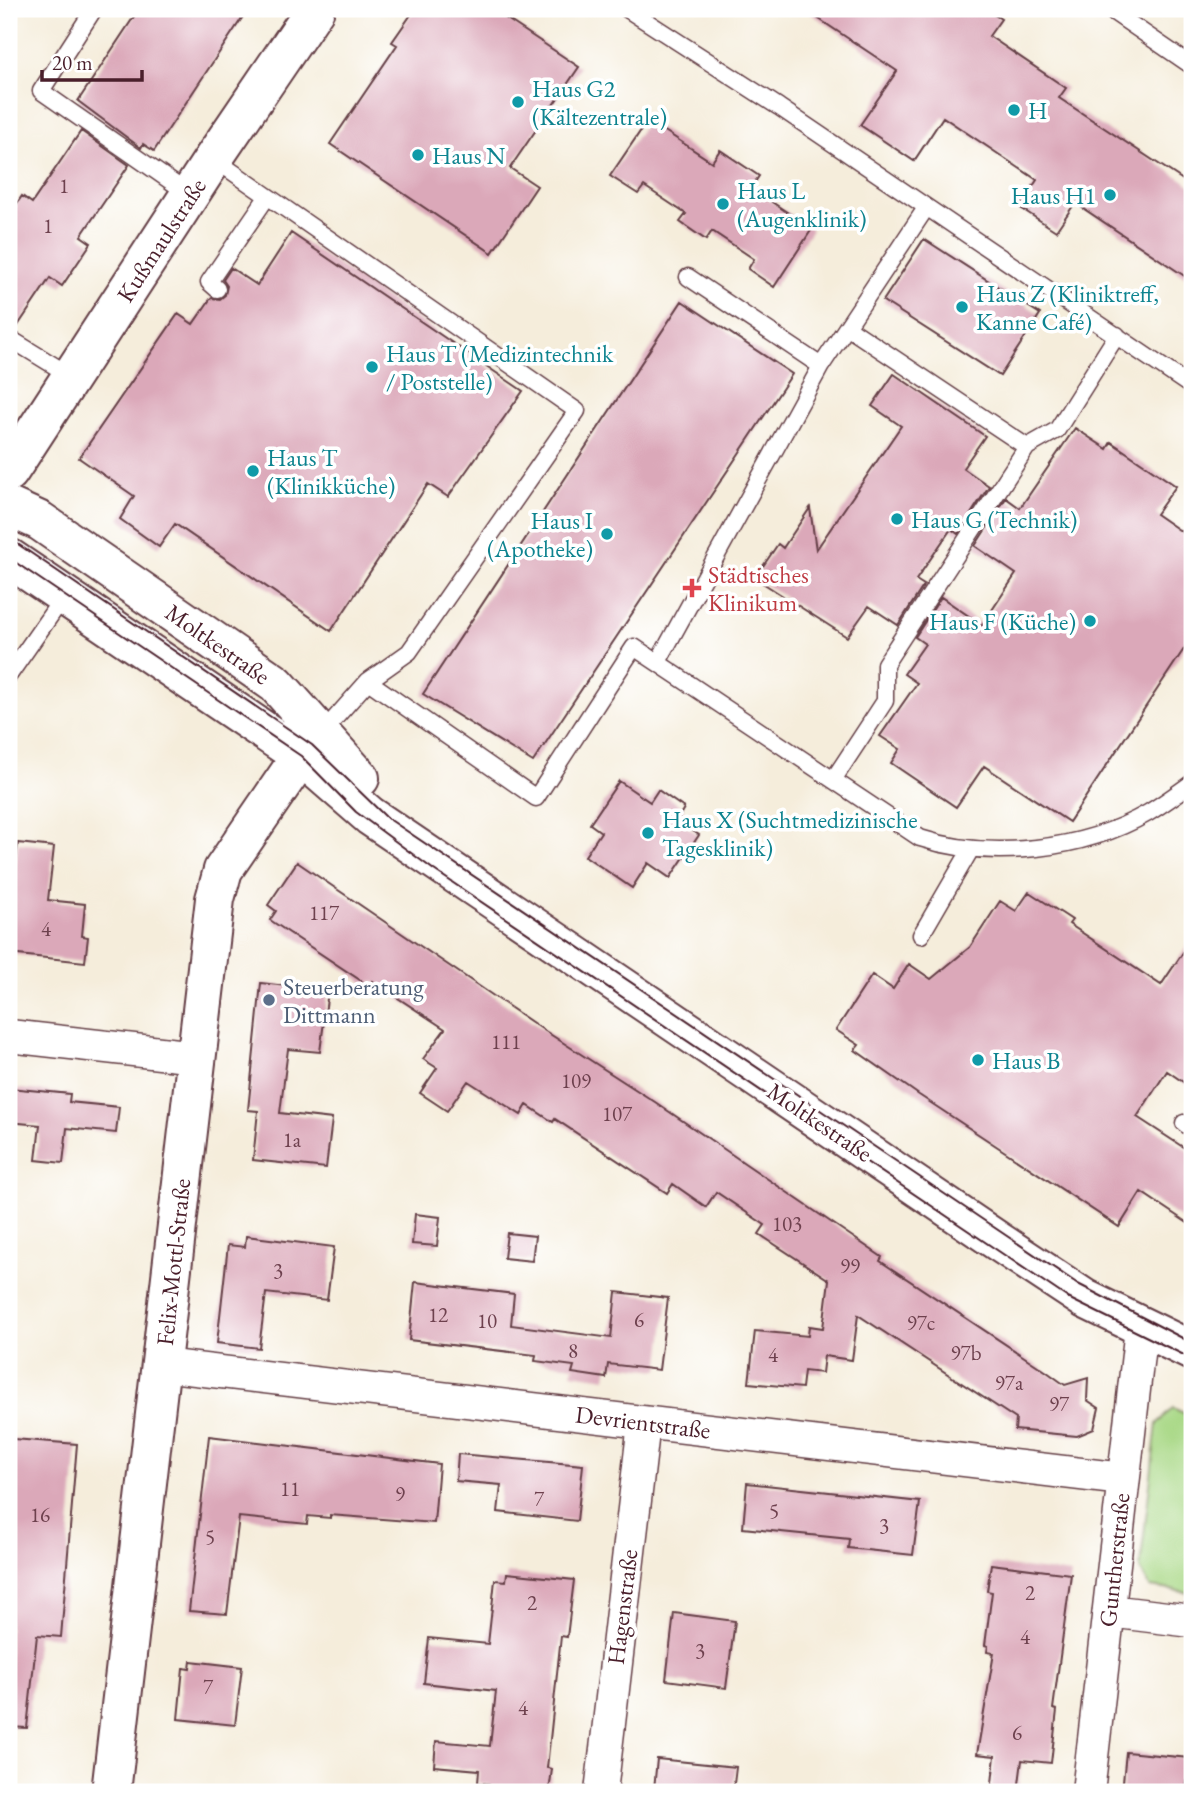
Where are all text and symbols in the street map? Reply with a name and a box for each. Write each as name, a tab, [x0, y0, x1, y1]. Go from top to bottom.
scale bar	[42, 38, 142, 82]
text: 20 m	[52, 49, 93, 76]
place label: Haus G2 (Kältezentrale)	[532, 73, 667, 132]
marker: Haus G2 (Kältezentrale)	[510, 94, 526, 110]
place label: H	[1028, 95, 1047, 126]
marker: H	[1006, 102, 1022, 118]
place label: Haus N	[432, 140, 505, 171]
marker: Haus N	[410, 147, 426, 163]
house number: 1	[59, 172, 69, 199]
street label: Kußmaulstraße	[109, 172, 213, 308]
place label: Haus L (Augenklinik)	[737, 175, 867, 234]
place label: Haus H1	[1011, 180, 1096, 211]
marker: Haus H1	[1102, 187, 1118, 203]
marker: Haus L (Augenklinik)	[715, 196, 731, 212]
house number: 1	[43, 212, 53, 239]
place label: Haus Z (Kliniktreff, Kanne Café)	[976, 278, 1159, 337]
marker: Haus Z (Kliniktreff, Kanne Café)	[954, 299, 970, 315]
place label: Haus T (Medizintechnik / Poststelle)	[386, 338, 614, 397]
marker: Haus T (Medizintechnik / Poststelle)	[364, 359, 380, 375]
place label: Haus T (Klinikküche)	[267, 442, 395, 501]
marker: Haus T (Klinikküche)	[245, 463, 261, 479]
place label: Haus G (Technik)	[911, 504, 1077, 535]
place label: Haus I (Apotheke)	[487, 505, 593, 564]
marker: Haus G (Technik)	[889, 511, 905, 527]
marker: Haus I (Apotheke)	[599, 526, 615, 542]
place label: Städtisches Klinikum	[708, 559, 809, 618]
marker: Städtisches Klinikum	[682, 578, 702, 598]
street label: Moltkestraße	[160, 597, 276, 691]
place label: Haus F (Küche)	[929, 606, 1076, 637]
marker: Haus F (Küche)	[1082, 613, 1098, 629]
place label: Haus X (Suchtmedizinische Tagesklinik)	[662, 804, 918, 863]
marker: Haus X (Suchtmedizinische Tagesklinik)	[640, 825, 656, 841]
house number: 117	[309, 899, 340, 926]
house number: 4	[41, 915, 52, 942]
place label: Steuerberatung Dittmann	[283, 971, 424, 1030]
marker: Steuerberatung Dittmann	[261, 992, 277, 1008]
house number: 111	[491, 1028, 521, 1055]
place label: Haus B	[992, 1045, 1060, 1076]
marker: Haus B	[970, 1052, 986, 1068]
house number: 109	[561, 1067, 591, 1094]
street label: Moltkestraße	[761, 1075, 879, 1169]
house number: 107	[602, 1100, 633, 1127]
house number: 1a	[283, 1126, 302, 1153]
street label: Felix-Mottl-Straße	[149, 1177, 197, 1347]
house number: 103	[772, 1210, 802, 1237]
house number: 99	[840, 1252, 860, 1279]
house number: 3	[273, 1257, 283, 1284]
house number: 12	[428, 1301, 448, 1328]
house number: 6	[634, 1306, 644, 1333]
house number: 10	[477, 1307, 497, 1334]
house number: 97c	[907, 1309, 935, 1336]
house number: 8	[568, 1337, 578, 1364]
house number: 97b	[951, 1339, 982, 1366]
house number: 4	[768, 1341, 779, 1368]
house number: 97a	[995, 1369, 1024, 1396]
house number: 97	[1049, 1390, 1070, 1417]
street label: Devrientstraße	[574, 1398, 712, 1446]
house number: 11	[280, 1475, 300, 1502]
house number: 9	[395, 1480, 405, 1507]
house number: 7	[534, 1485, 545, 1512]
street label: Guntherstraße	[1092, 1492, 1136, 1628]
house number: 5	[769, 1497, 779, 1524]
house number: 16	[30, 1501, 50, 1528]
house number: 3	[879, 1512, 889, 1539]
house number: 5	[205, 1523, 215, 1550]
street label: Hagenstraße	[600, 1548, 644, 1666]
house number: 2	[1025, 1579, 1035, 1606]
house number: 2	[527, 1589, 537, 1616]
house number: 4	[1020, 1623, 1031, 1650]
house number: 3	[695, 1637, 705, 1664]
house number: 7	[203, 1673, 214, 1700]
house number: 4	[518, 1694, 529, 1721]
house number: 6	[1012, 1719, 1022, 1746]

